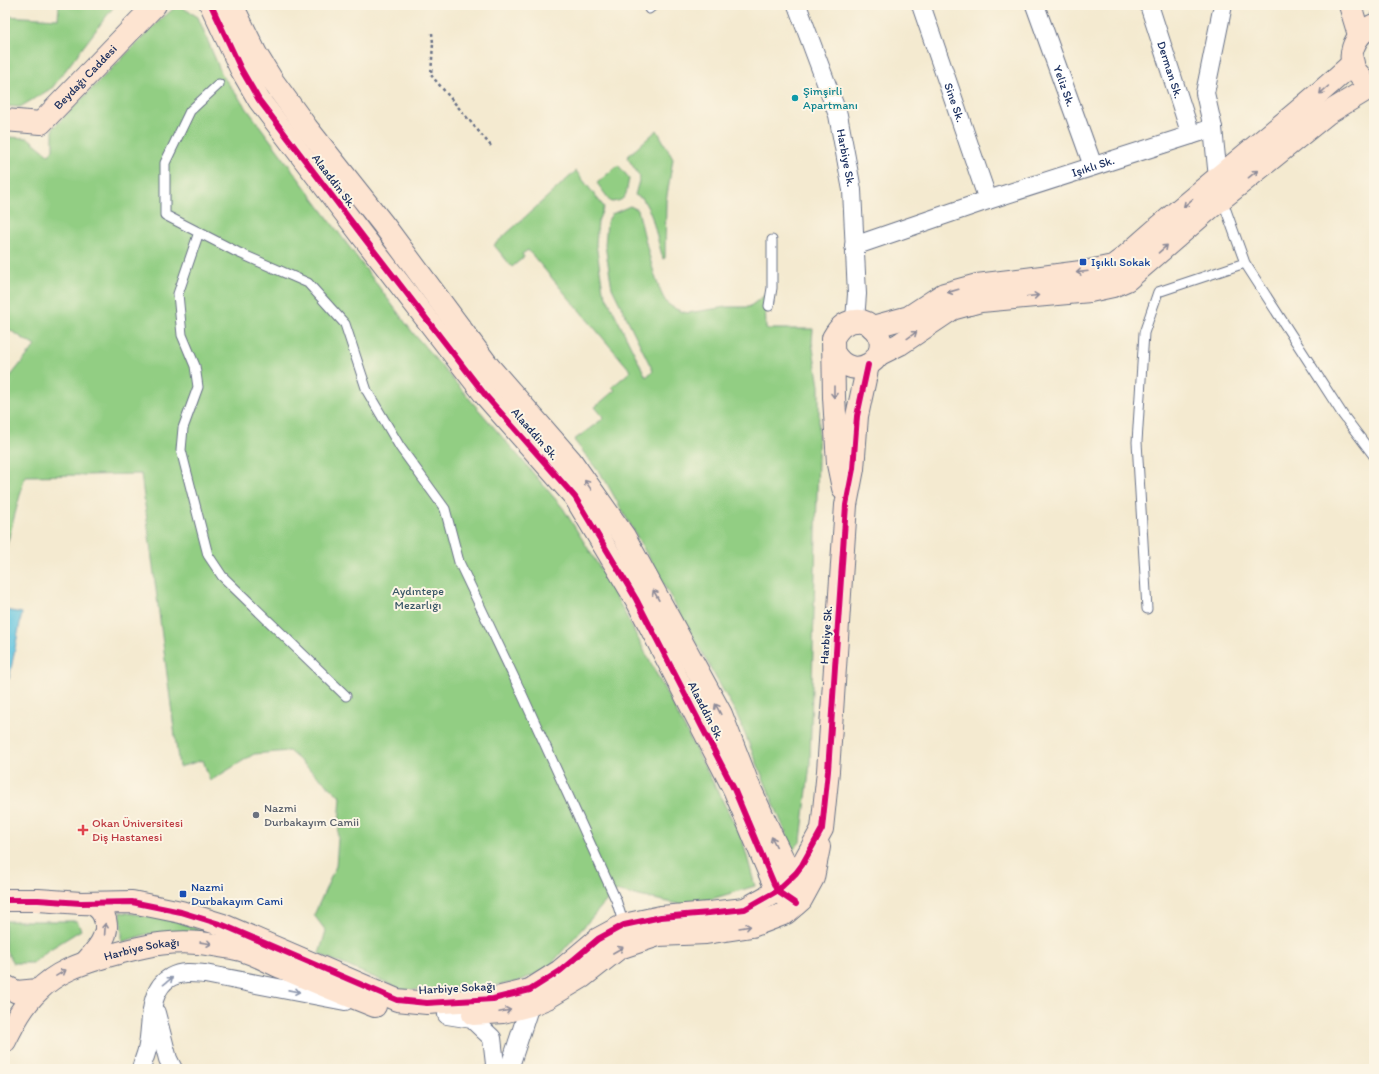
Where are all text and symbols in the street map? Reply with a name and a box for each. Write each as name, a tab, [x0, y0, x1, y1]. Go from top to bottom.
street label: Derman Sk.	[1154, 39, 1186, 100]
street label: Beydağı Caddesi	[51, 42, 120, 112]
street label: Yeliz Sk.	[1050, 63, 1078, 109]
street label: Sine Sk.	[941, 81, 968, 124]
place label: Şimşirli Apartmanı	[803, 84, 858, 112]
one-way arrow	[1319, 85, 1329, 94]
marker: Şimşirli Apartmanı	[790, 93, 800, 103]
street label: Harbiye Sk.	[834, 128, 858, 188]
street label: Alaaddin Sk.	[309, 151, 359, 211]
street label: Işıklı Sk.	[1070, 153, 1116, 180]
one-way arrow	[1247, 170, 1258, 178]
one-way arrow	[1183, 198, 1193, 207]
one-way arrow	[1158, 244, 1168, 253]
place label: Işıklı Sokak	[1091, 255, 1150, 269]
marker: Işıklı Sokak	[1078, 257, 1088, 267]
one-way arrow	[1076, 268, 1089, 276]
one-way arrow	[947, 288, 960, 295]
one-way arrow	[1026, 292, 1039, 300]
one-way arrow	[906, 331, 917, 340]
one-way arrow	[830, 385, 838, 398]
street label: Alaaddin Sk.	[509, 405, 561, 463]
one-way arrow	[584, 479, 592, 490]
park label: Aydıntepe Mezarlığı	[392, 584, 444, 612]
one-way arrow	[652, 589, 659, 601]
street label: Harbiye Sk.	[817, 605, 835, 665]
street label: Alaaddin Sk.	[685, 679, 727, 743]
one-way arrow	[714, 703, 722, 715]
place label: Nazmi Durbakayım Camii	[264, 801, 359, 829]
marker: Nazmi Durbakayım Camii	[251, 810, 261, 820]
place label: Okan Üniversitesi Diş Hastanesi	[92, 816, 183, 844]
marker: Okan Üniversitesi Diş Hastanesi	[77, 824, 89, 836]
one-way arrow	[770, 836, 777, 848]
place label: Nazmi Durbakayım Cami	[191, 880, 283, 908]
marker: Nazmi Durbakayım Cami	[178, 889, 188, 899]
one-way arrow	[101, 923, 108, 936]
one-way arrow	[738, 923, 751, 931]
street label: Harbiye Sokağı	[102, 935, 180, 964]
one-way arrow	[200, 939, 213, 947]
one-way arrow	[612, 945, 624, 953]
one-way arrow	[55, 969, 67, 977]
one-way arrow	[162, 976, 173, 985]
street label: Harbiye Sokağı	[418, 979, 496, 997]
one-way arrow	[287, 987, 300, 995]
one-way arrow	[499, 1007, 512, 1015]

